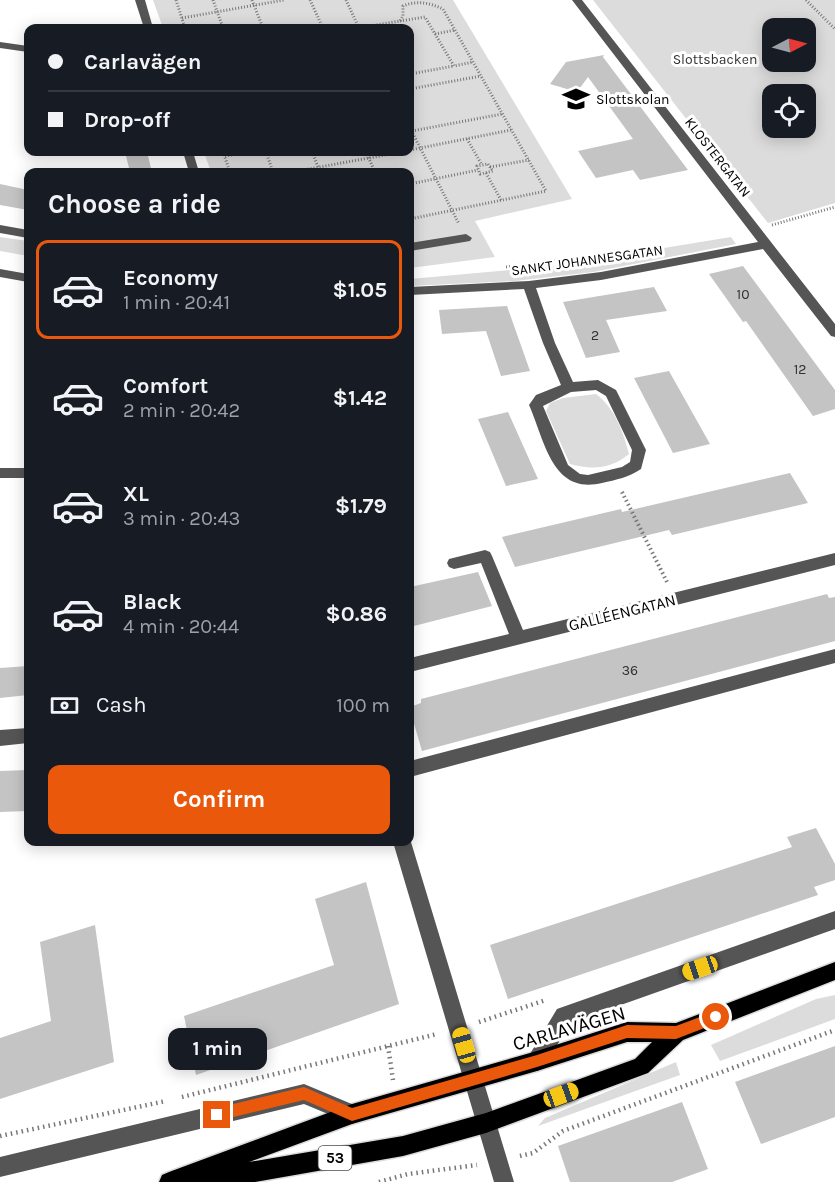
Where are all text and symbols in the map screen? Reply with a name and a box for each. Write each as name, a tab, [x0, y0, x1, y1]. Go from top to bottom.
north arrow	[762, 18, 816, 72]
map controls	[762, 18, 816, 138]
text: Carlavägen	[84, 49, 201, 75]
park label: Slottsbacken	[673, 51, 757, 68]
school or university icon: Slottskolan	[561, 84, 591, 114]
button: locate	[762, 84, 816, 138]
place label: Slottskolan	[596, 91, 670, 108]
text: Drop-off	[84, 107, 170, 133]
street label: KLOSTERGATAN	[681, 114, 754, 201]
text: Choose a ride	[48, 188, 221, 220]
street label: SANKT JOHANNESGATAN	[510, 241, 664, 280]
icon: car	[51, 263, 105, 317]
text: Economy	[123, 265, 218, 291]
text: $1.05	[333, 277, 387, 303]
house number: 10	[737, 286, 749, 303]
text: 1 min · 20:41	[123, 291, 230, 314]
house number: 2	[591, 327, 599, 344]
house number: 12	[794, 361, 806, 378]
icon: car	[51, 371, 105, 425]
text: Comfort	[123, 373, 208, 399]
text: $1.42	[333, 385, 387, 411]
text: 2 min · 20:42	[123, 399, 240, 422]
icon: car	[51, 479, 105, 533]
text: XL	[123, 481, 149, 507]
text: $1.79	[335, 493, 387, 519]
text: 3 min · 20:43	[123, 507, 240, 530]
icon: car	[51, 587, 105, 641]
text: Black	[123, 589, 182, 615]
street label: GALLÉENGATAN	[567, 590, 678, 635]
text: $0.86	[326, 601, 387, 627]
text: 4 min · 20:44	[123, 615, 239, 638]
house number: 36	[622, 662, 638, 679]
icon: cash	[48, 689, 81, 722]
text: Cash	[96, 692, 146, 718]
text: 100 m	[336, 694, 390, 717]
button: Confirm	[48, 765, 390, 834]
car	[680, 954, 720, 982]
street label: CARLAVÄGEN	[510, 1001, 628, 1056]
route start	[702, 1003, 729, 1030]
car	[450, 1025, 478, 1065]
callout: 1 min	[168, 1028, 266, 1070]
text: 1 min	[192, 1037, 243, 1060]
car	[541, 1080, 581, 1110]
route end	[203, 1101, 230, 1128]
road number: 53	[318, 1146, 352, 1170]

